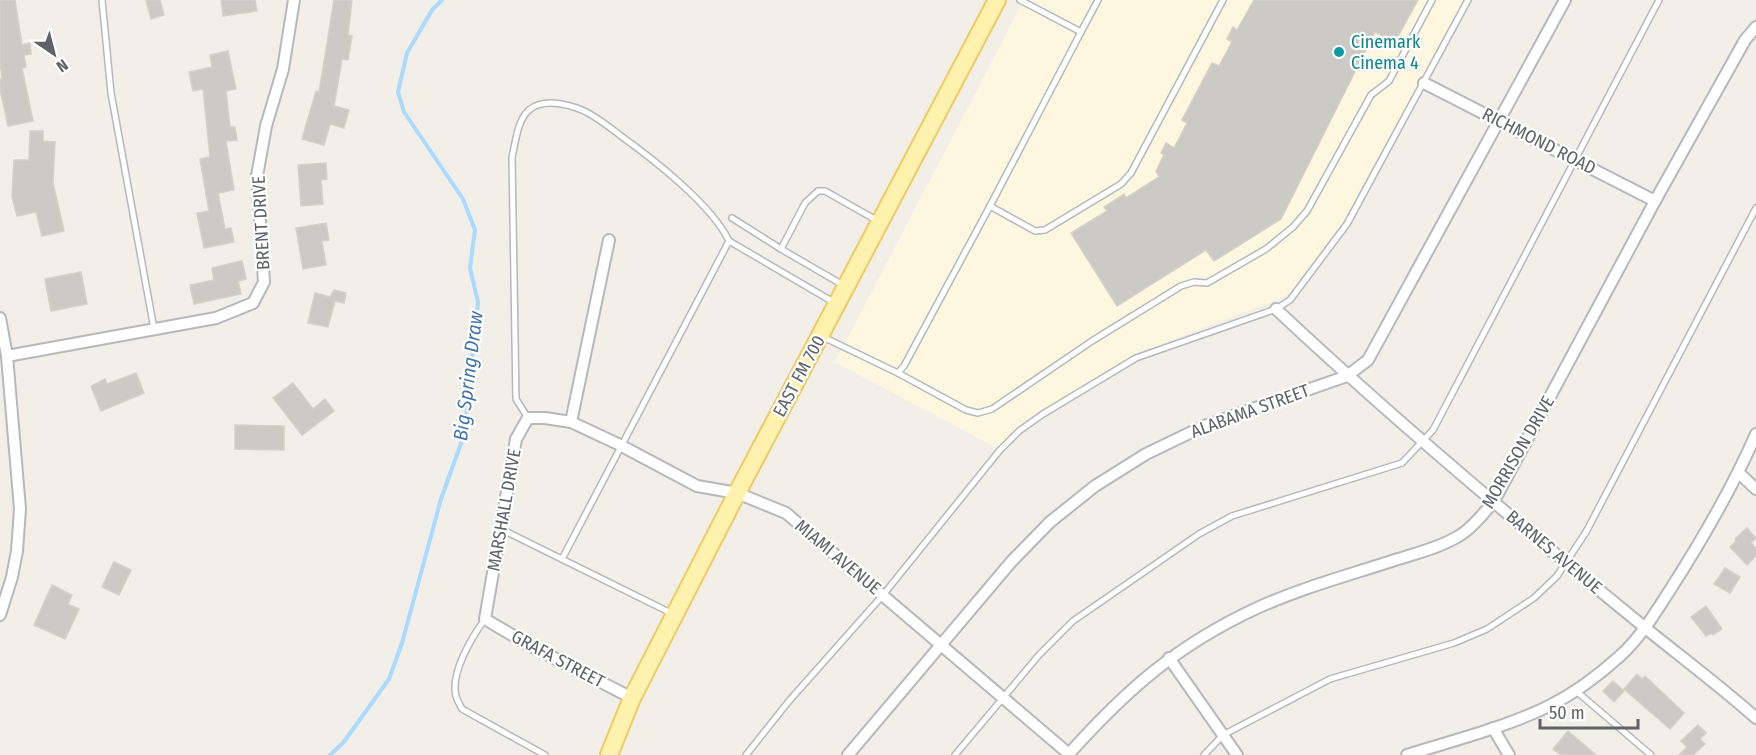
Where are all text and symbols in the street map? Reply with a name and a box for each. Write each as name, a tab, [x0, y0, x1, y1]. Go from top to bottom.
north arrow	[24, 24, 84, 84]
place label: Cinemark Cinema 4	[1351, 31, 1421, 74]
marker: Cinemark Cinema 4	[1332, 45, 1346, 59]
text: N	[53, 55, 72, 76]
street label: RICHMOND ROAD	[1478, 103, 1600, 179]
street label: BRENT DRIVE	[248, 175, 274, 271]
water label: Big Spring Draw	[448, 309, 488, 442]
street label: EAST FM 700	[768, 331, 830, 421]
street label: ALABAMA STREET	[1188, 379, 1313, 443]
street label: MORRISON DRIVE	[1477, 392, 1559, 512]
street label: MARSHALL DRIVE	[482, 447, 526, 573]
street label: BARNES AVENUE	[1502, 506, 1606, 598]
street label: MIAMI AVENUE	[791, 515, 885, 599]
street label: GRAFA STREET	[508, 625, 609, 693]
scale bar	[1540, 692, 1638, 730]
text: 50 m	[1549, 702, 1585, 724]

